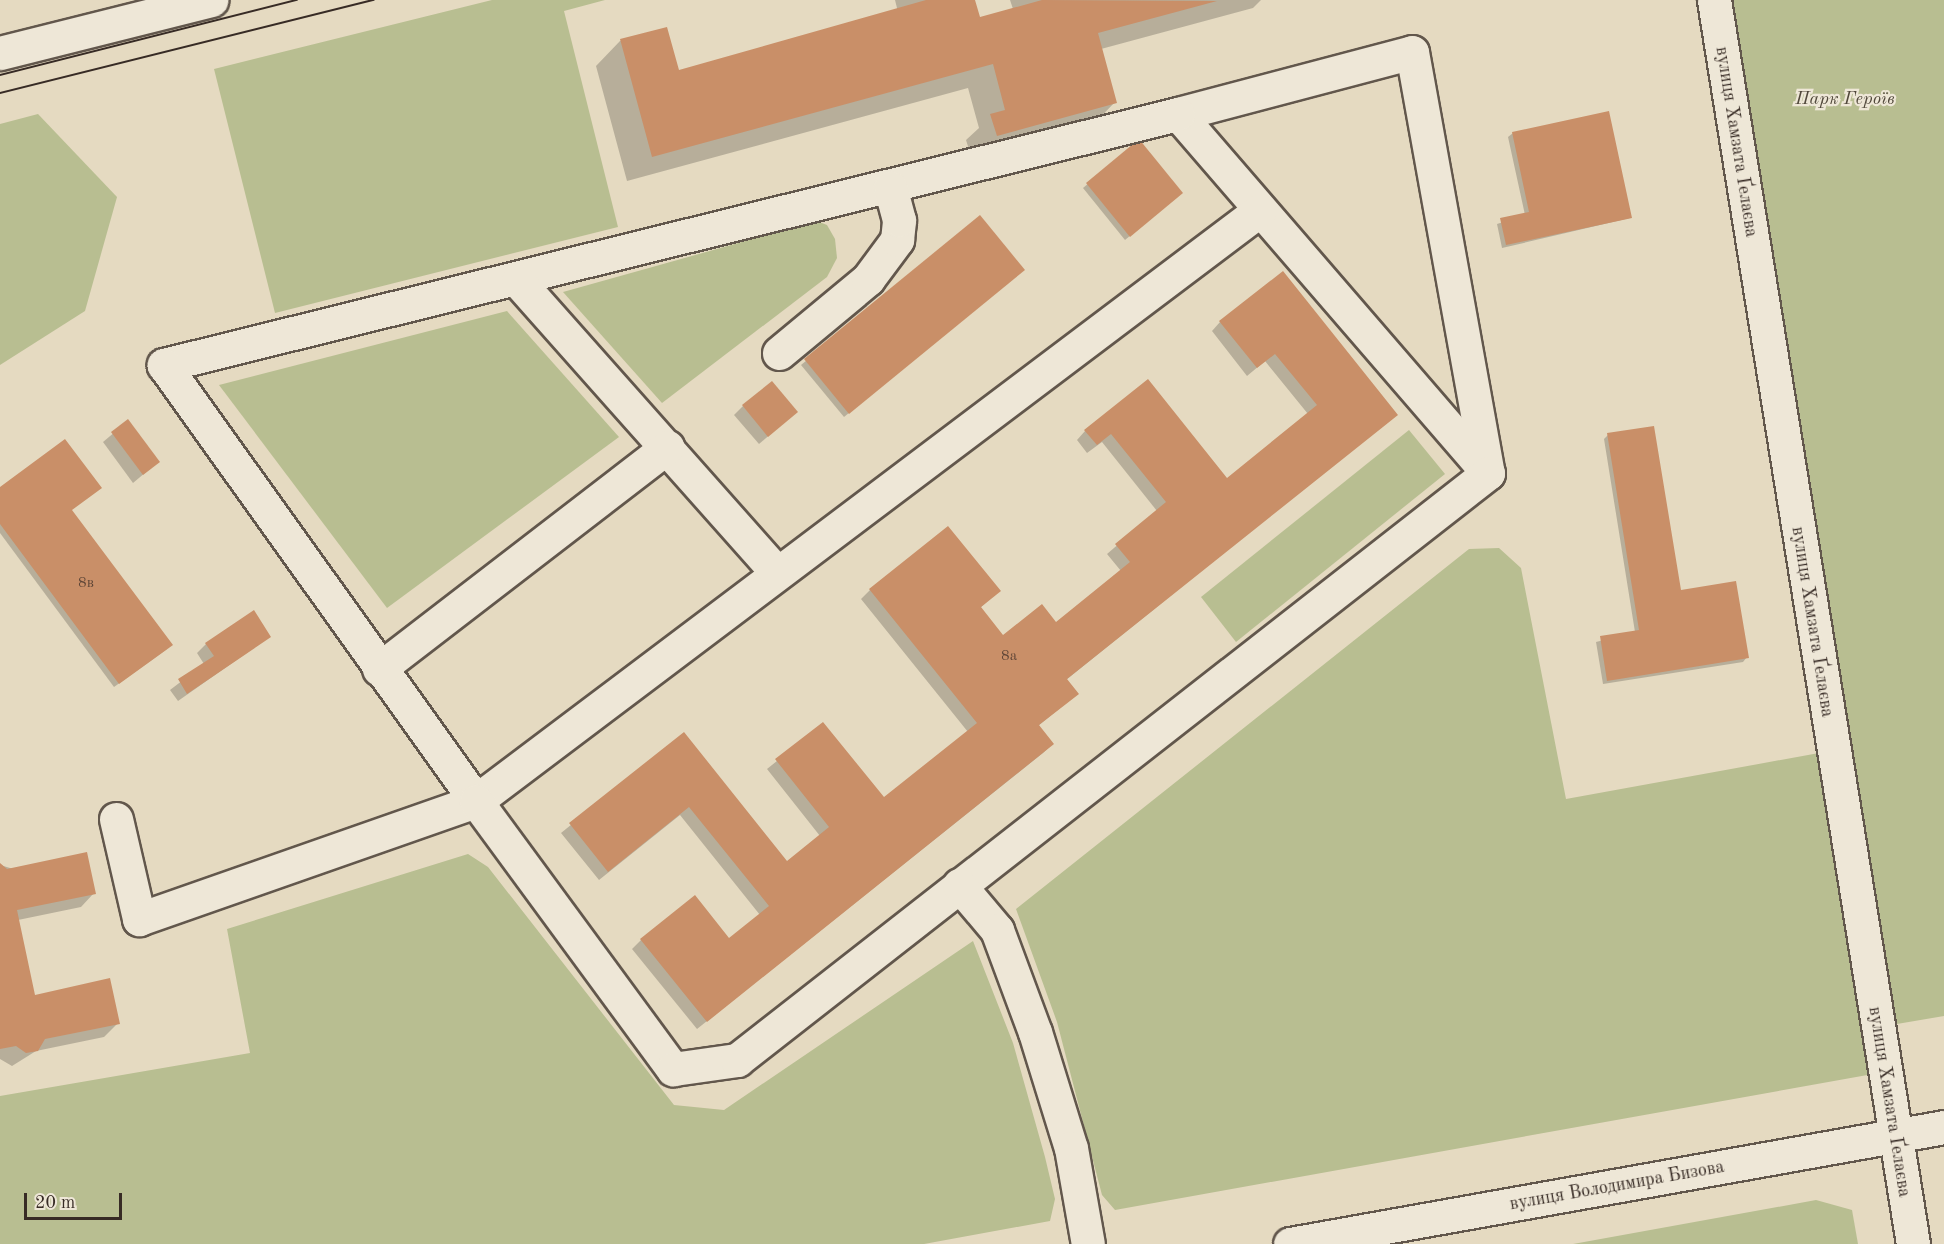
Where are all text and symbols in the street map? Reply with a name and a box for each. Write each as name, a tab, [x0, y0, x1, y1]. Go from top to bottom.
street label: вулиця Хамзата Ґелаєва	[1710, 45, 1762, 239]
park label: Парк Героїв	[1795, 88, 1895, 110]
street label: вулиця Хамзата Ґелаєва	[1786, 525, 1838, 719]
house number: 8в	[78, 575, 94, 593]
house number: 8а	[1001, 648, 1017, 666]
street label: вулиця Хамзата Ґелаєва	[1863, 1005, 1915, 1199]
street label: вулиця Володимира Бизова	[1508, 1156, 1726, 1216]
scale bar	[27, 1181, 124, 1219]
text: 20 m	[35, 1194, 75, 1212]

